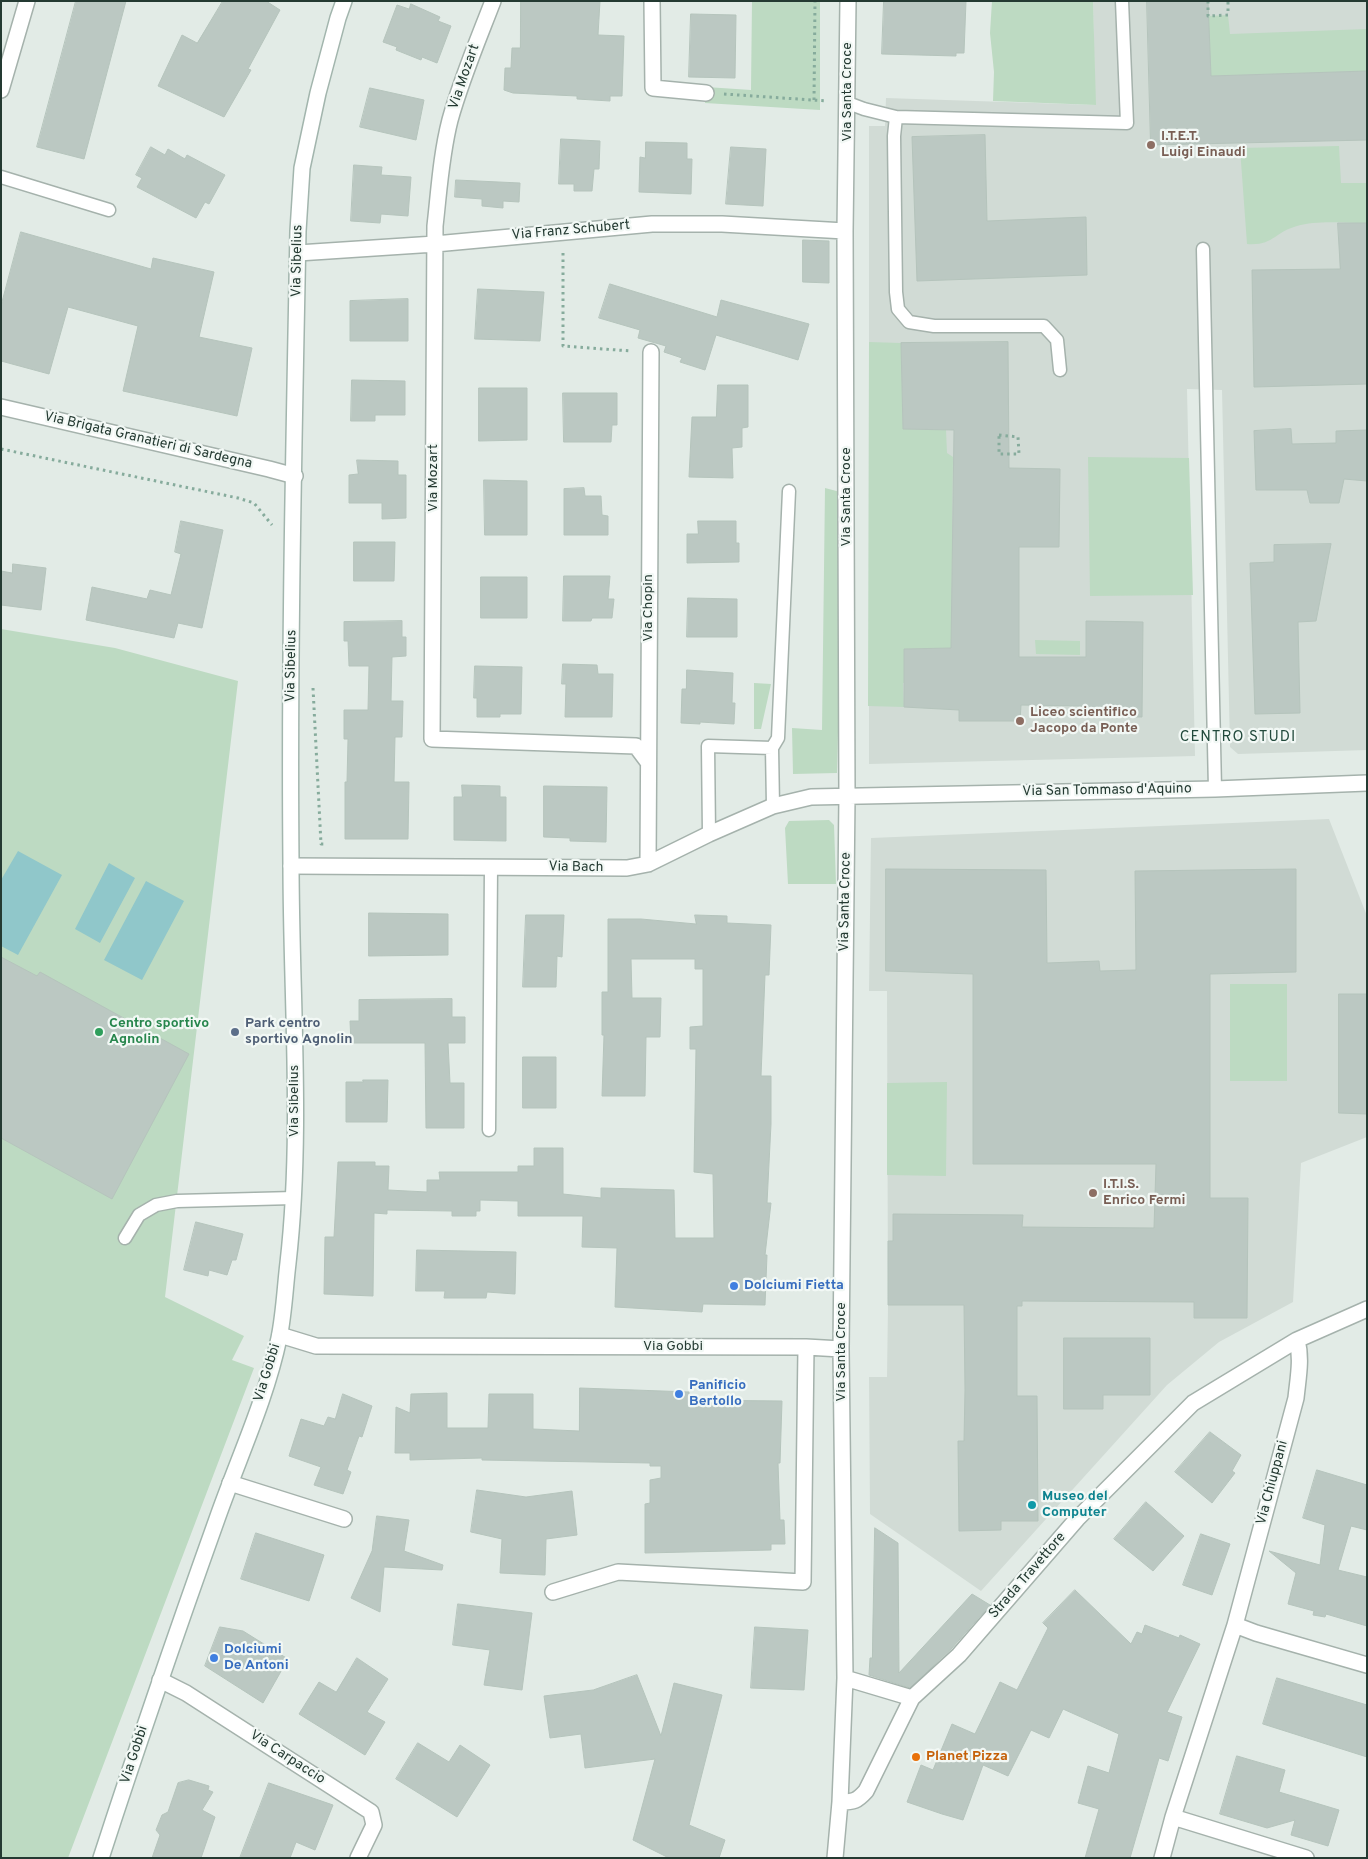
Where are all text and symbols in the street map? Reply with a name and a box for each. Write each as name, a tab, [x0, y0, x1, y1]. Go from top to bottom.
street label: Via Mozart	[446, 42, 484, 112]
street label: Via Santa Croce	[840, 42, 856, 142]
place label: I.T.E.T. Luigi Einaudi	[1161, 129, 1246, 162]
marker: I.T.E.T. Luigi Einaudi	[1145, 139, 1157, 151]
street label: Via Franz Schubert	[511, 217, 631, 245]
street label: Via Sibelius	[289, 225, 307, 297]
street label: Via Brigata Granatieri di Sardegna	[42, 409, 254, 473]
street label: Via Mozart	[426, 444, 442, 512]
street label: Via Santa Croce	[839, 447, 855, 547]
street label: Via Chopin	[641, 574, 657, 642]
street label: Via Sibelius	[283, 630, 301, 702]
place label: Liceo scientifico Jacopo da Ponte	[1030, 705, 1138, 738]
marker: Liceo scientifico Jacopo da Ponte	[1014, 715, 1026, 727]
district label: CENTRO STUDI	[1178, 729, 1298, 747]
street label: Via San Tommaso d'Aquino	[1022, 781, 1192, 801]
street label: Via Santa Croce	[837, 852, 855, 952]
street label: Via Bach	[548, 859, 604, 877]
place label: Centro sportivo Agnolin	[109, 1016, 209, 1048]
place label: Park centro sportivo Agnolin	[245, 1016, 353, 1048]
marker: Centro sportivo Agnolin	[93, 1026, 105, 1038]
marker: Park centro sportivo Agnolin	[229, 1026, 241, 1038]
street label: Via Sibelius	[287, 1065, 303, 1137]
place label: I.T.I.S. Enrico Fermi	[1103, 1177, 1185, 1210]
marker: I.T.I.S. Enrico Fermi	[1087, 1187, 1099, 1199]
place label: Dolciumi Fietta	[744, 1278, 844, 1294]
marker: Dolciumi Fietta	[728, 1280, 740, 1292]
street label: Via Santa Croce	[834, 1302, 850, 1402]
street label: Via Gobbi	[643, 1339, 703, 1355]
street label: Via Gobbi	[251, 1342, 285, 1404]
place label: Panificio Bertollo	[689, 1378, 746, 1410]
marker: Panificio Bertollo	[673, 1388, 685, 1400]
street label: Via Chiuppani	[1254, 1439, 1292, 1527]
place label: Museo del Computer	[1042, 1489, 1108, 1521]
marker: Museo del Computer	[1026, 1499, 1038, 1511]
street label: Strada Travettore	[986, 1529, 1070, 1623]
place label: Dolciumi De Antoni	[224, 1642, 289, 1674]
marker: Dolciumi De Antoni	[208, 1652, 220, 1664]
street label: Via Gobbi	[118, 1724, 152, 1786]
street label: Via Carpaccio	[246, 1727, 328, 1789]
place label: Planet Pizza	[926, 1749, 1008, 1765]
marker: Planet Pizza	[910, 1751, 922, 1763]

